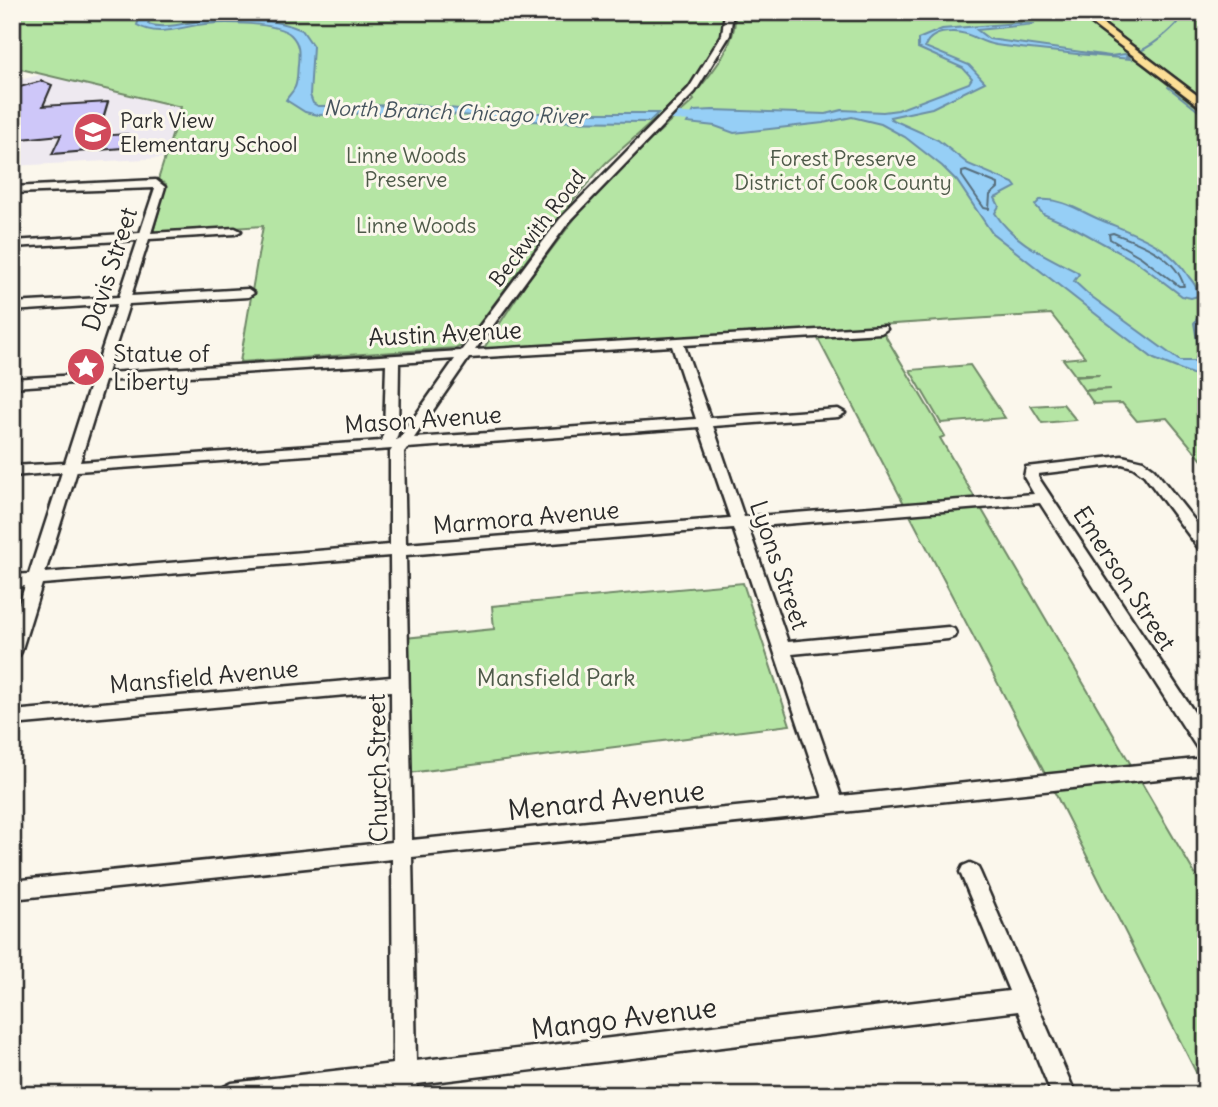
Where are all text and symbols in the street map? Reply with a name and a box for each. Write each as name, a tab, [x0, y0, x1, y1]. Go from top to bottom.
water label: North Branch Chicago River	[323, 94, 589, 130]
place label: Park View Elementary School	[120, 107, 297, 158]
school or university icon: Park View Elementary School	[72, 111, 114, 153]
park label: Linne Woods Preserve	[346, 142, 466, 193]
park label: Forest Preserve District of Cook County	[734, 145, 952, 196]
street label: Beckwith Road	[483, 164, 591, 292]
street label: Davis Street	[75, 203, 143, 335]
park label: Linne Woods	[356, 212, 476, 239]
street label: Austin Avenue	[367, 314, 523, 352]
place label: Statue of Liberty	[113, 338, 211, 396]
place icon: Statue of Liberty	[65, 346, 107, 388]
street label: Mason Avenue	[343, 399, 503, 439]
street label: Marmora Avenue	[432, 494, 620, 540]
street label: Lyons Street	[744, 497, 816, 633]
street label: Emerson Street	[1067, 500, 1183, 656]
street label: Mansfield Avenue	[108, 653, 300, 699]
park label: Mansfield Park	[477, 662, 635, 692]
street label: Church Street	[361, 693, 393, 843]
street label: Menard Avenue	[506, 772, 706, 828]
street label: Mango Avenue	[529, 989, 719, 1047]

